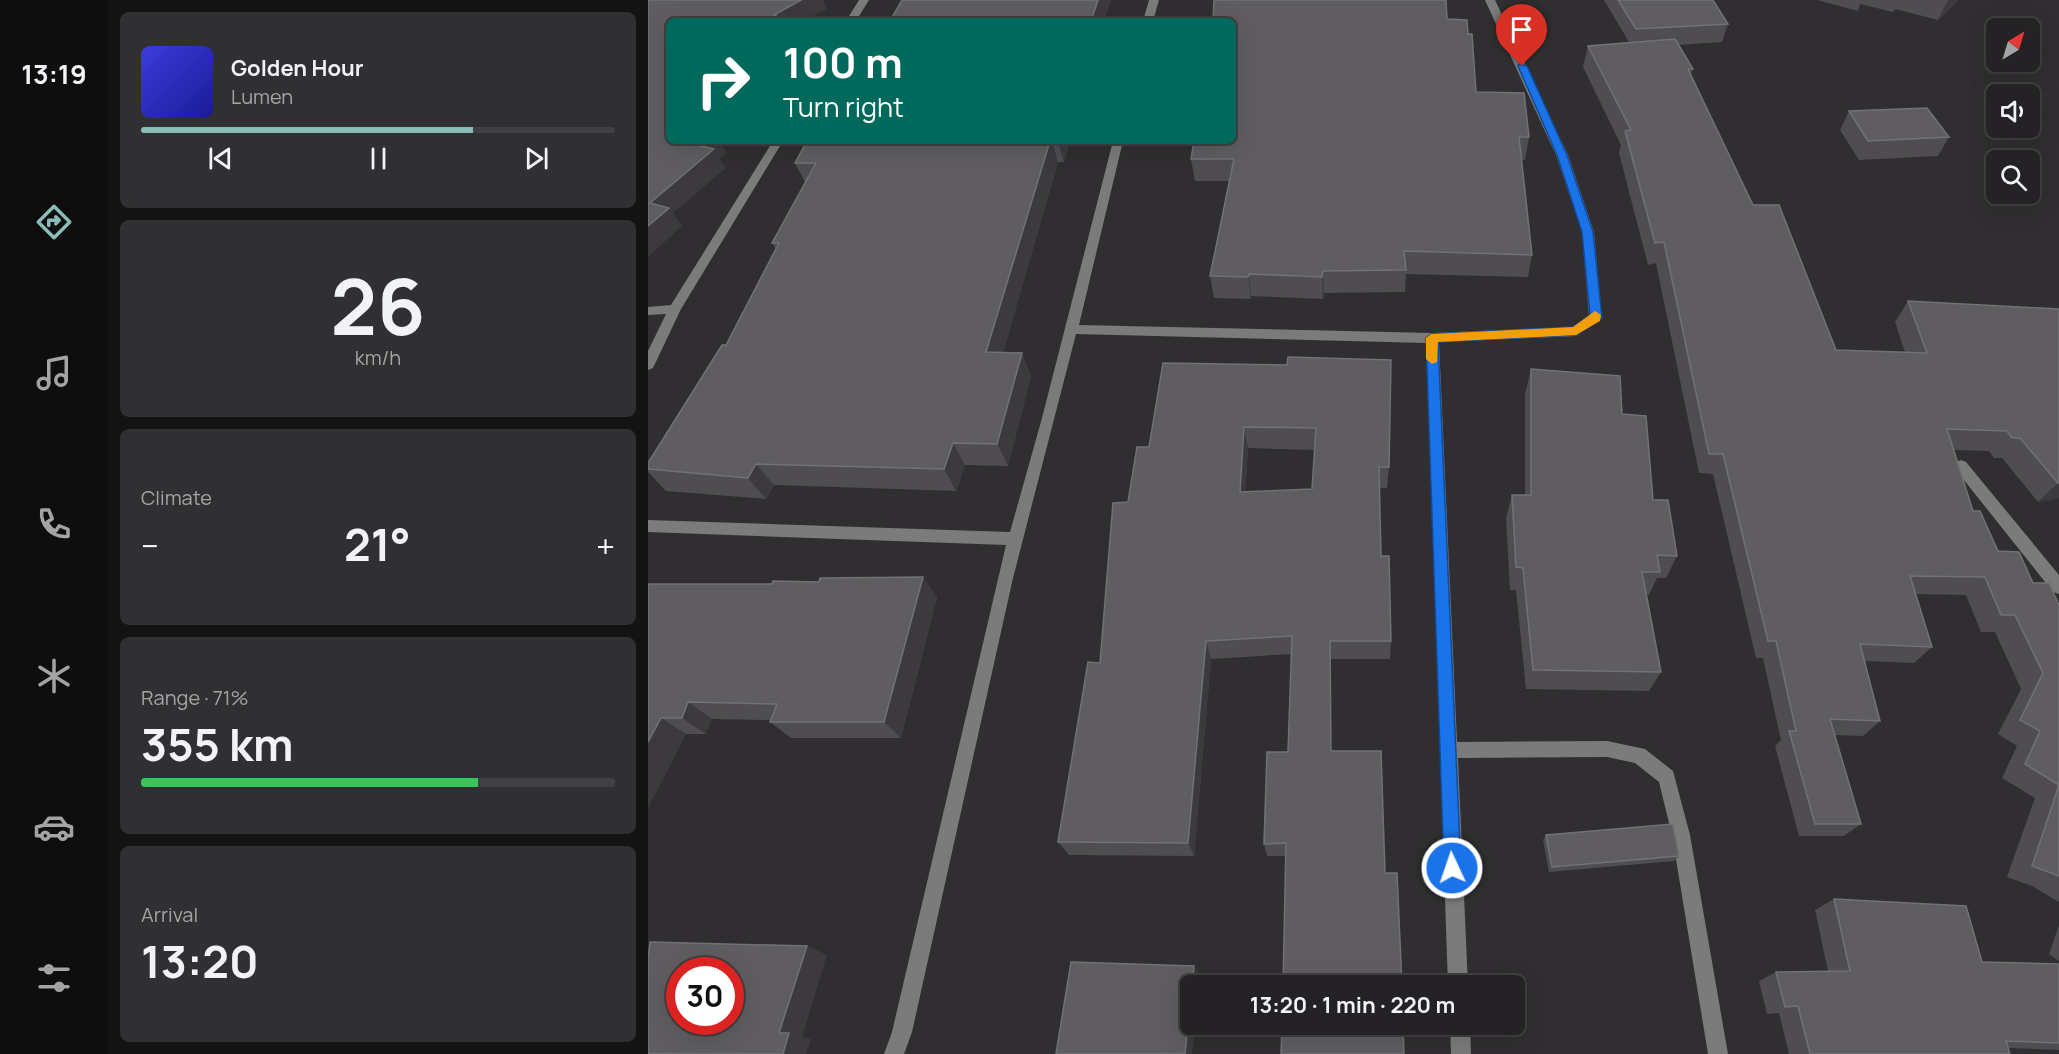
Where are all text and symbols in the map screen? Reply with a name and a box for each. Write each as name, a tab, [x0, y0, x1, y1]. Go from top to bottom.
pin	[1496, 4, 1547, 66]
icon: arrive	[1505, 13, 1538, 46]
north arrow	[1986, 18, 2040, 72]
map controls	[1986, 18, 2040, 204]
text: 100 m	[783, 33, 903, 91]
icon: right	[684, 42, 762, 120]
text: Golden Hour	[231, 53, 364, 83]
text: 13:19	[21, 55, 87, 92]
text: Lumen	[231, 83, 293, 110]
button: sound	[1986, 84, 2040, 138]
text: Turn right	[783, 88, 904, 125]
icon: previous	[204, 142, 237, 175]
icon: pause	[362, 142, 395, 175]
icon: next	[520, 142, 553, 175]
button: search	[1986, 150, 2040, 204]
icon: directions	[33, 201, 75, 243]
text: 26	[331, 252, 425, 358]
text: km/h	[355, 344, 401, 371]
icon: music	[33, 352, 75, 394]
text: Climate	[141, 484, 212, 511]
icon: phone	[33, 503, 75, 545]
text: 21°	[344, 513, 411, 575]
text: −	[141, 523, 159, 568]
text: +	[596, 523, 615, 568]
icon: climate	[33, 655, 75, 697]
text: Range · 71%	[141, 684, 249, 711]
text: 355 km	[141, 713, 294, 775]
icon: car	[33, 806, 75, 848]
position arrow	[1420, 836, 1484, 900]
text: Arrival	[141, 901, 198, 928]
text: 13:20	[141, 930, 259, 992]
icon: filters	[33, 957, 75, 999]
speed limit sign: 30	[666, 957, 744, 1035]
text: 13:20 · 1 min · 220 m	[1250, 990, 1455, 1020]

